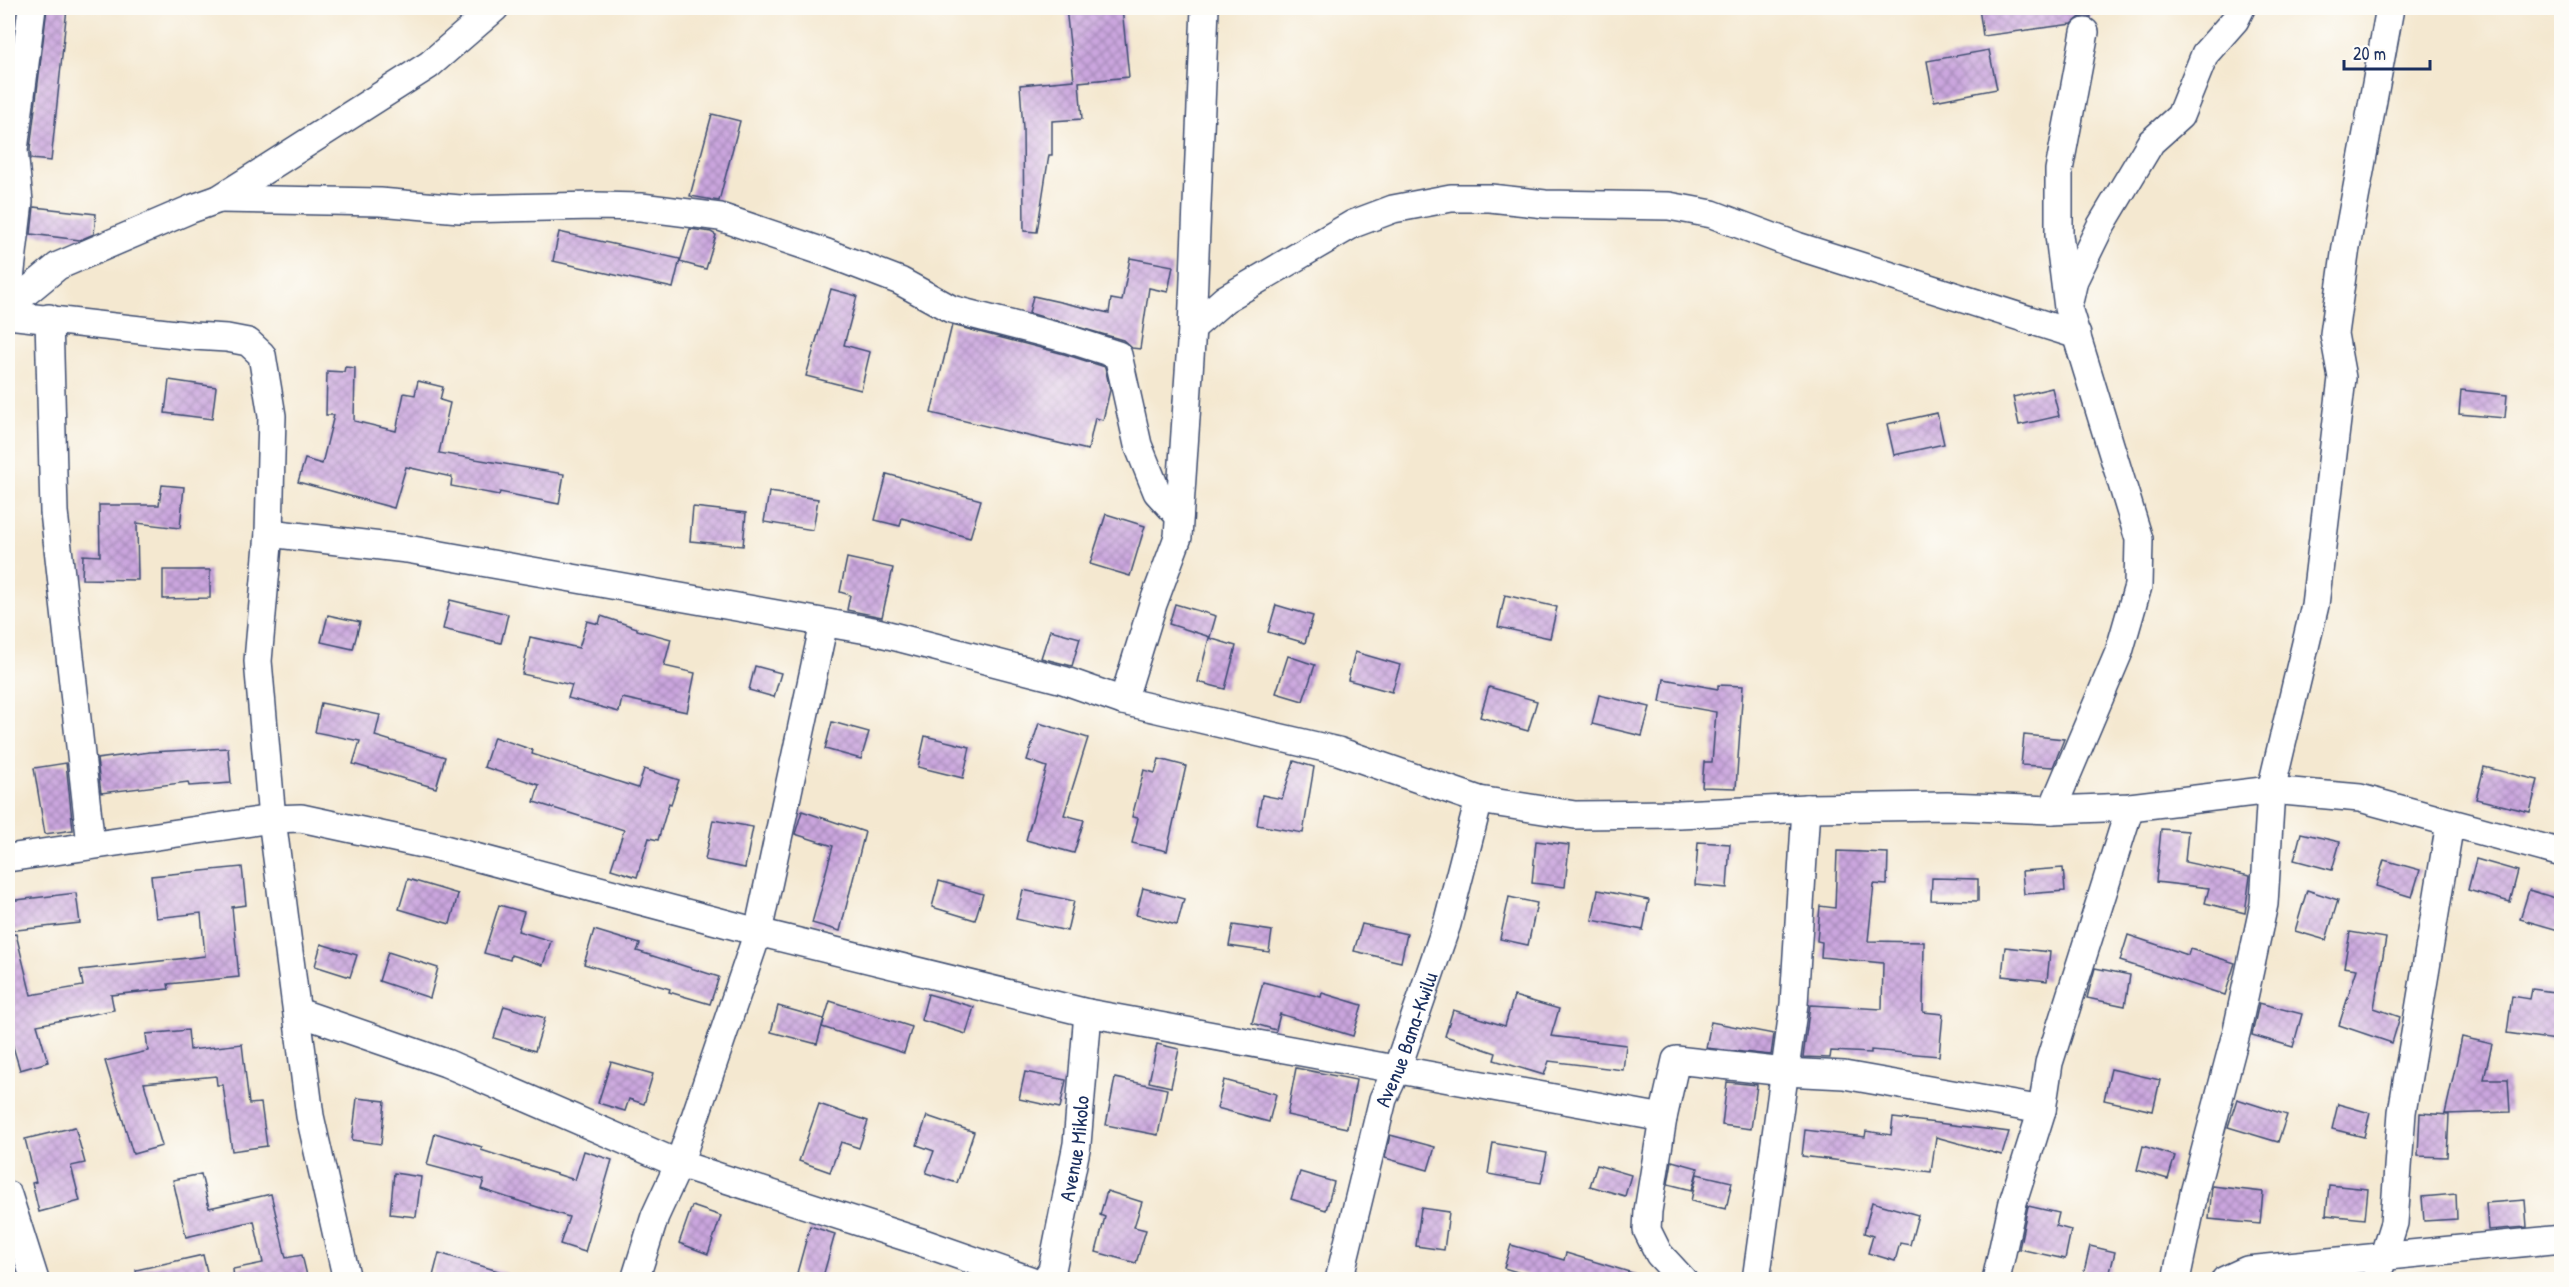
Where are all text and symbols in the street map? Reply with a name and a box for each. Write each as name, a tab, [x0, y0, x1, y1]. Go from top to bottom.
scale bar	[2344, 33, 2430, 71]
text: 20 m	[2353, 41, 2386, 66]
street label: Avenue Bana-Kwilu	[1367, 967, 1444, 1110]
street label: Avenue Mikolo	[1051, 1094, 1096, 1204]

